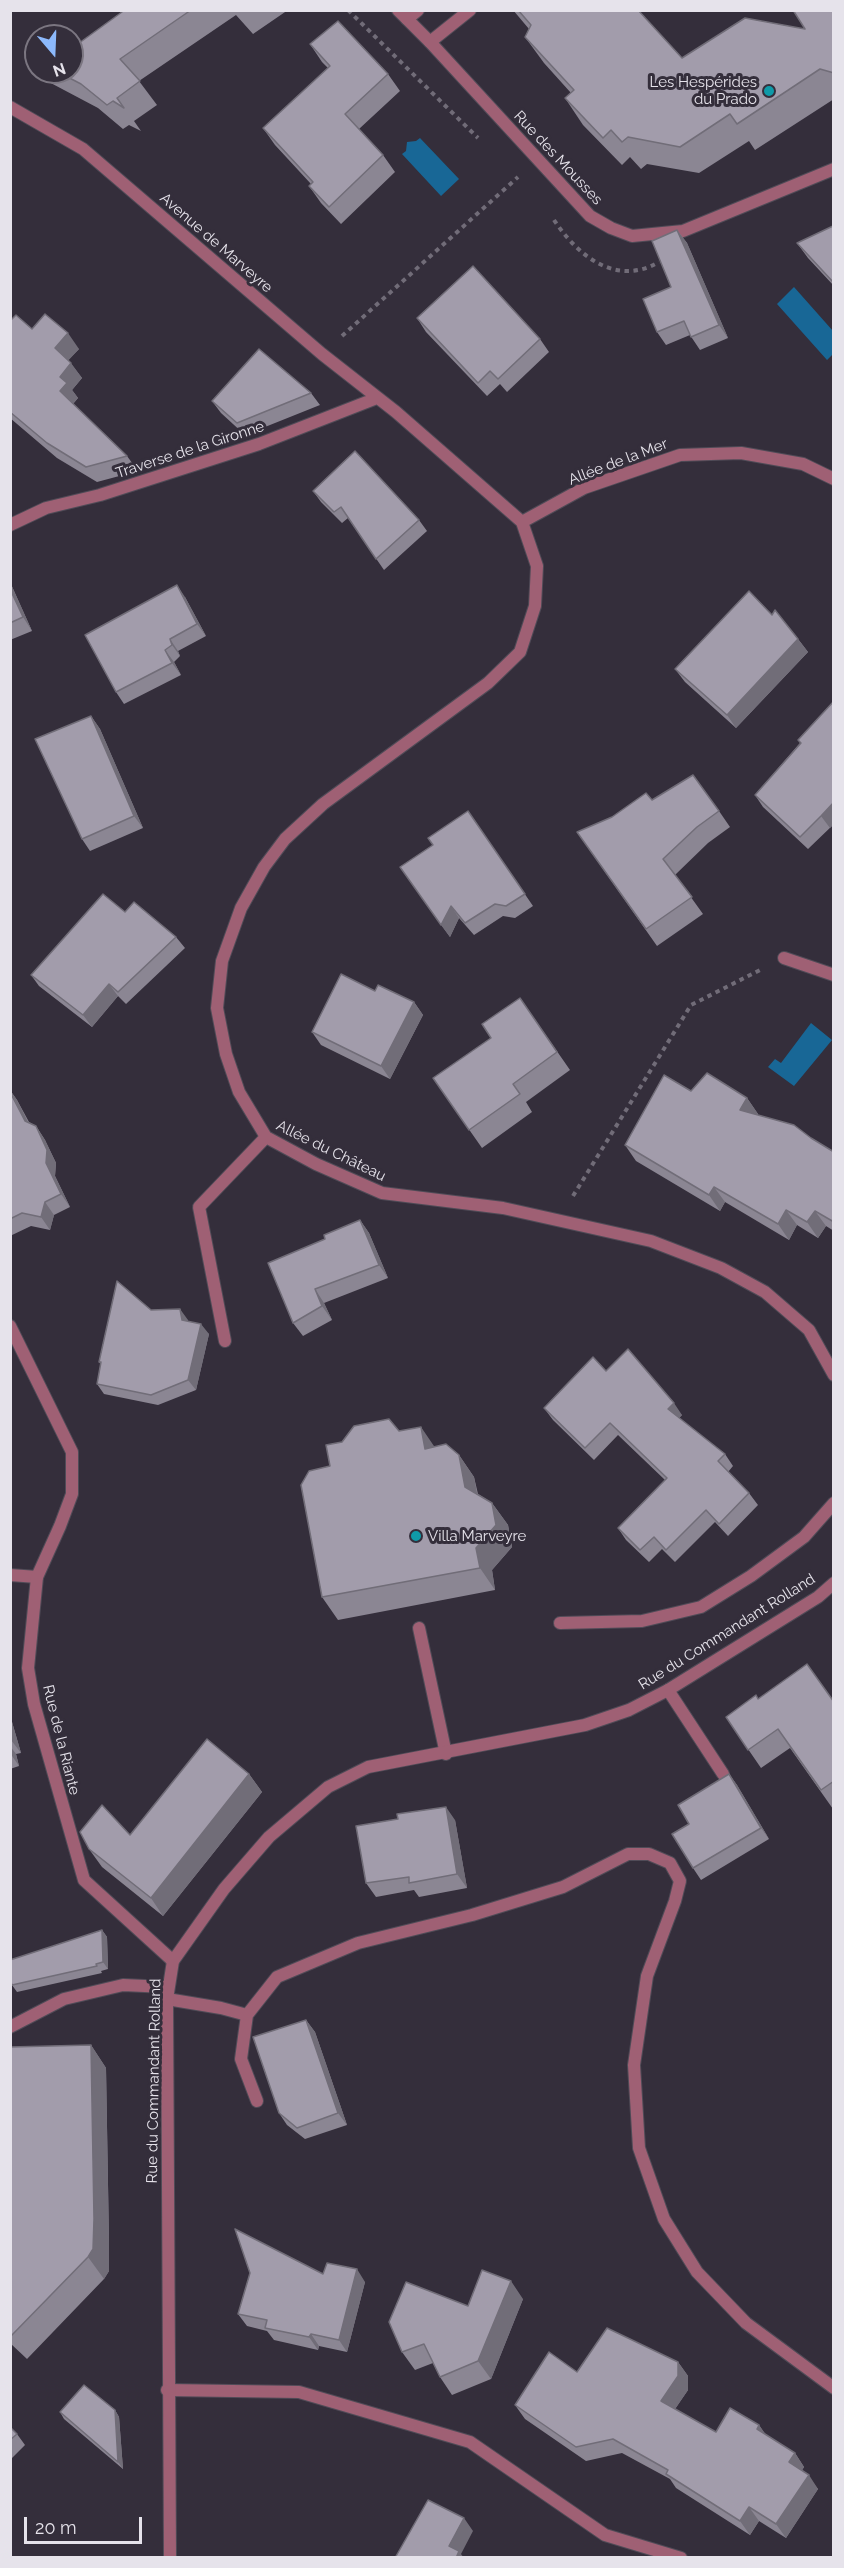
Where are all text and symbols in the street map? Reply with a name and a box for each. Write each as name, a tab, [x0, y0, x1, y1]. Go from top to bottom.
north arrow	[24, 24, 84, 84]
text: N	[51, 59, 68, 81]
place label: Les Hespérides du Prado	[650, 73, 757, 108]
marker: Les Hespérides du Prado	[762, 84, 776, 98]
street label: Rue des Mousses	[510, 107, 606, 209]
street label: Avenue de Marveyre	[156, 189, 276, 297]
street label: Traverse de la Gironne	[114, 418, 266, 482]
street label: Allée de la Mer	[566, 435, 670, 489]
street label: Allée du Château	[273, 1117, 389, 1185]
place label: Villa Marveyre	[428, 1527, 526, 1545]
marker: Villa Marveyre	[409, 1529, 423, 1543]
street label: Rue du Commandant Rolland	[635, 1570, 819, 1694]
street label: Rue de la Riante	[39, 1683, 83, 1797]
street label: Rue du Commandant Rolland	[143, 1978, 165, 2184]
scale bar	[27, 2505, 146, 2543]
text: 20 m	[35, 2517, 77, 2538]

